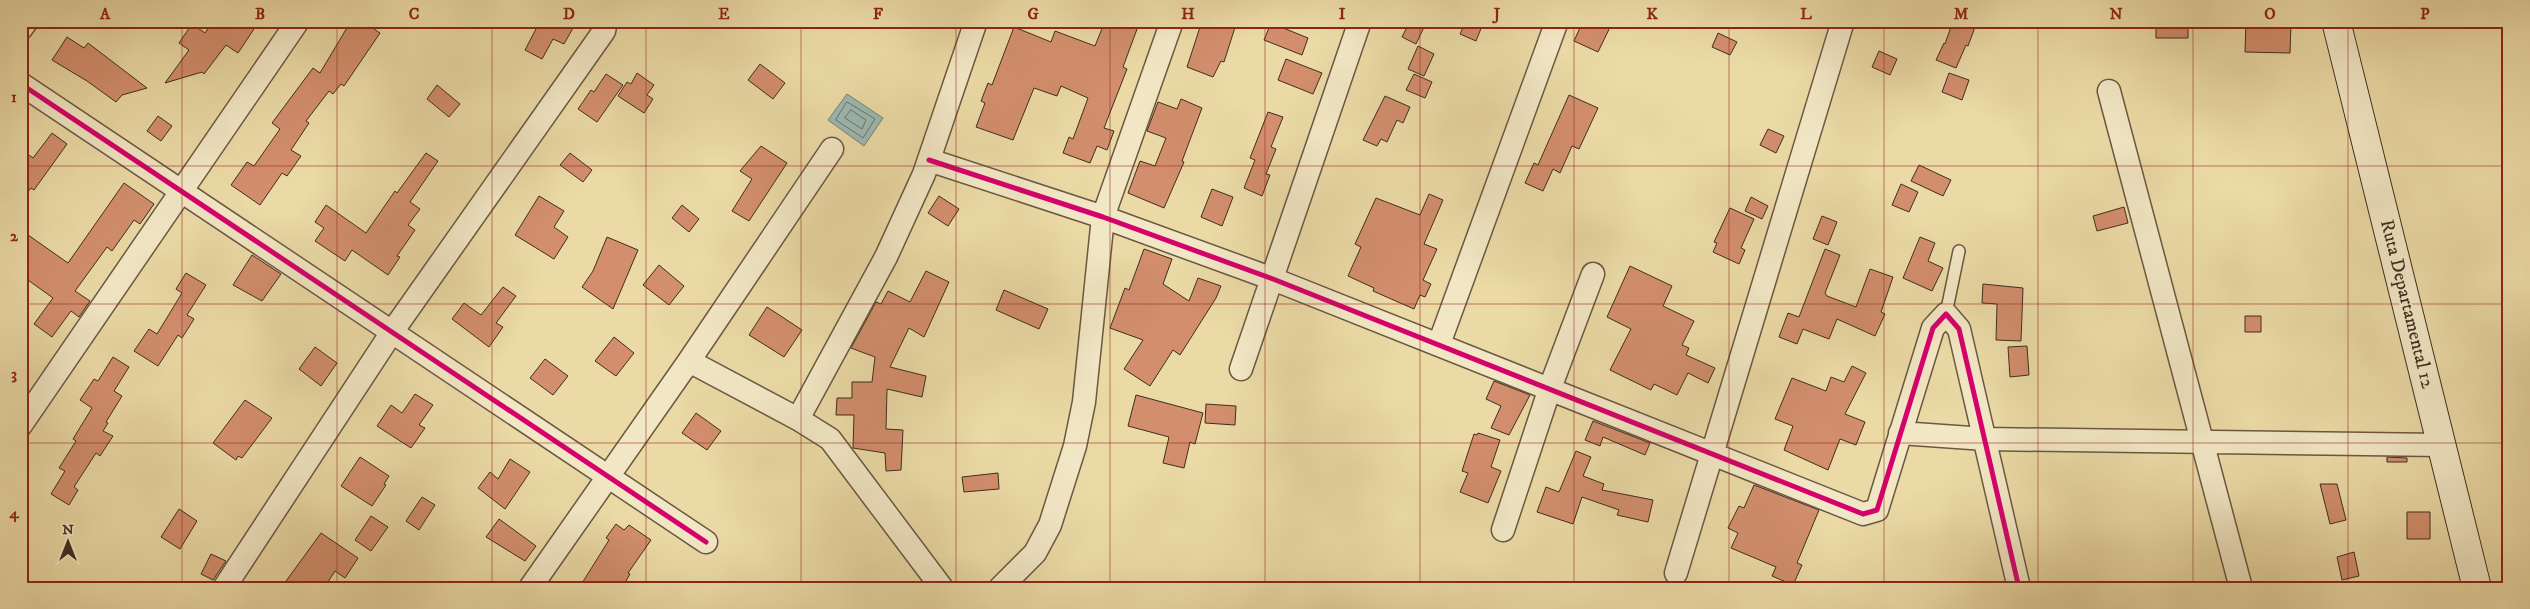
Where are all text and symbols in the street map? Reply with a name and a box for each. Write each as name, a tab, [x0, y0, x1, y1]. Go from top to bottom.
text: A	[99, 4, 111, 24]
text: B	[255, 4, 265, 24]
text: C	[409, 4, 419, 24]
text: D	[563, 4, 575, 24]
text: E	[718, 4, 730, 24]
text: F	[873, 4, 883, 24]
text: G	[1027, 4, 1039, 24]
text: H	[1181, 4, 1195, 24]
text: I	[1339, 4, 1346, 24]
text: J	[1492, 4, 1501, 24]
text: K	[1646, 4, 1658, 24]
text: L	[1800, 4, 1812, 24]
text: M	[1954, 4, 1969, 24]
text: N	[2109, 4, 2123, 24]
text: O	[2264, 4, 2276, 24]
text: P	[2420, 4, 2430, 24]
text: 1	[11, 87, 17, 107]
street label: Ruta Departamental 12	[2375, 217, 2439, 391]
text: 2	[10, 226, 19, 246]
text: 3	[11, 364, 17, 384]
text: 4	[8, 503, 19, 523]
north arrow	[42, 516, 92, 566]
text: N	[62, 521, 74, 539]

